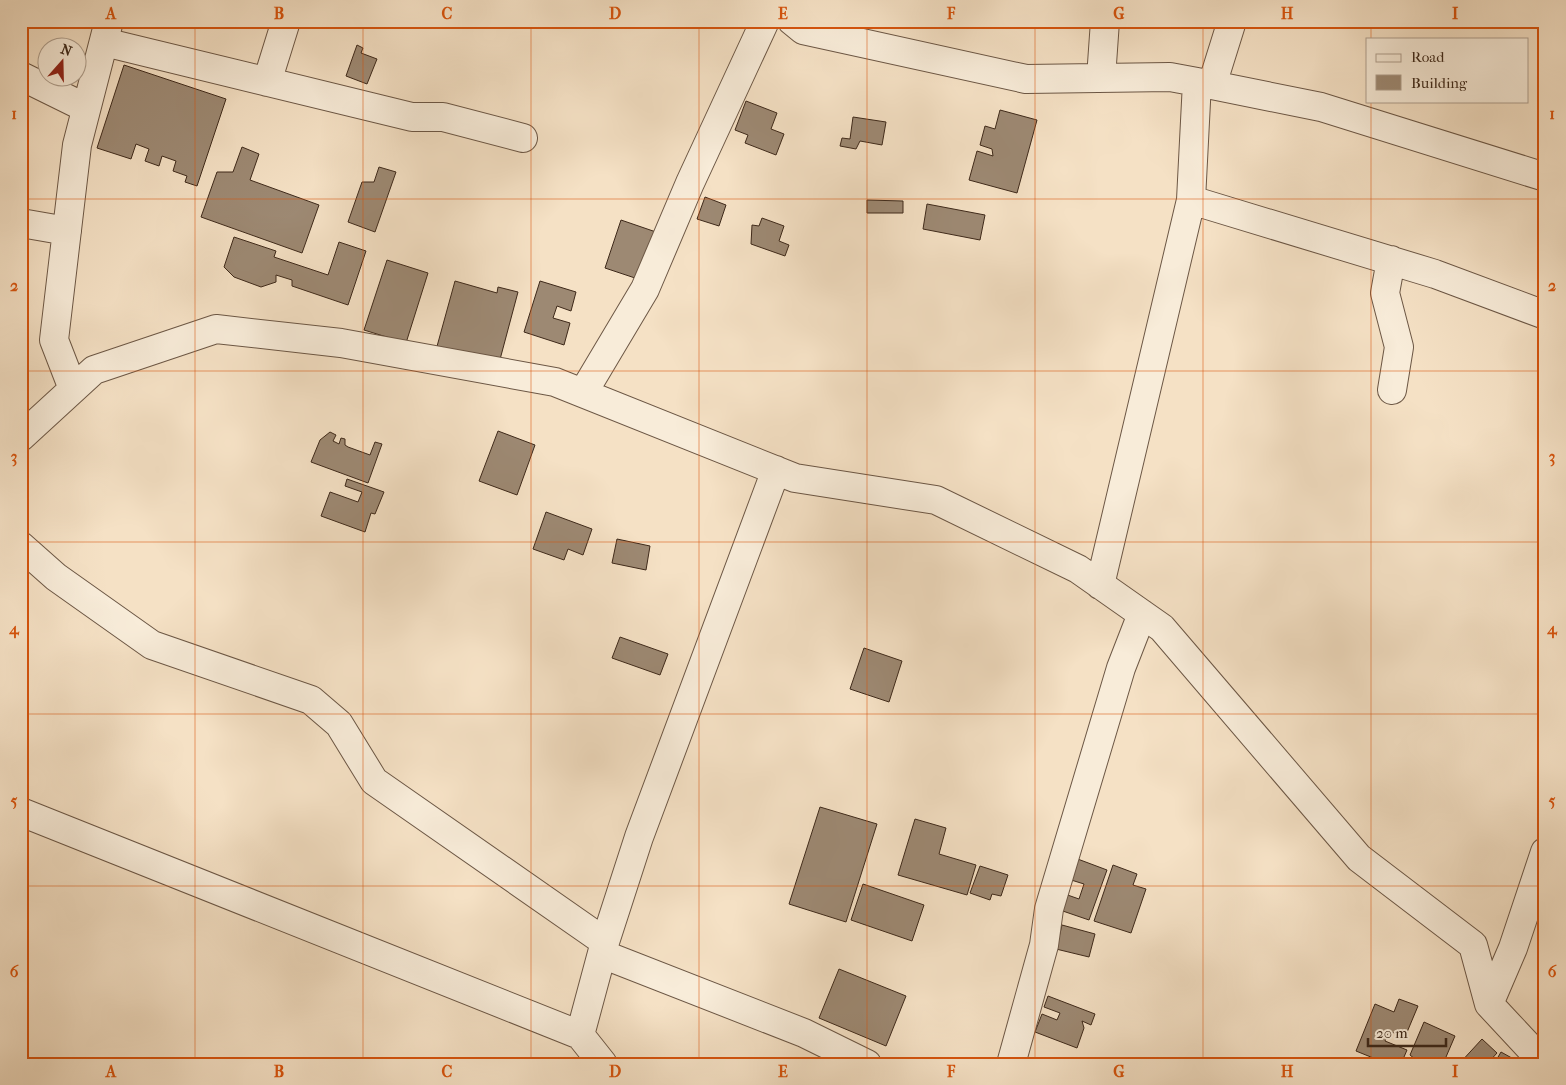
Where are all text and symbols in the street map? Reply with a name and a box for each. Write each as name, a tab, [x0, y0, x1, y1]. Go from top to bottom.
text: A	[105, 4, 117, 23]
text: B	[274, 4, 284, 23]
text: C	[442, 4, 453, 23]
text: D	[609, 4, 621, 23]
text: E	[778, 4, 788, 23]
text: F	[946, 4, 956, 23]
text: G	[1113, 4, 1125, 23]
text: H	[1281, 4, 1294, 23]
text: I	[1452, 4, 1459, 23]
north arrow	[38, 38, 88, 88]
legend	[1366, 38, 1528, 102]
text: N	[58, 40, 75, 60]
text: Road	[1411, 48, 1445, 66]
text: Building	[1411, 74, 1468, 92]
text: 1	[11, 104, 17, 123]
text: 1	[1549, 104, 1555, 123]
text: 2	[10, 276, 18, 295]
text: 2	[1548, 276, 1556, 295]
text: 3	[11, 447, 17, 467]
text: 3	[1549, 447, 1555, 467]
text: 4	[8, 619, 20, 639]
text: 4	[1546, 619, 1558, 639]
text: 5	[11, 791, 18, 810]
text: 5	[1549, 791, 1556, 810]
text: 6	[10, 962, 19, 981]
text: 6	[1548, 962, 1557, 981]
scale bar	[1368, 1015, 1446, 1047]
text: 20 m	[1376, 1024, 1408, 1042]
text: A	[105, 1062, 117, 1081]
text: B	[274, 1062, 284, 1081]
text: C	[442, 1062, 453, 1081]
text: D	[609, 1062, 621, 1081]
text: E	[778, 1062, 788, 1081]
text: F	[946, 1062, 956, 1081]
text: G	[1113, 1062, 1125, 1081]
text: H	[1281, 1062, 1294, 1081]
text: I	[1452, 1062, 1459, 1081]

